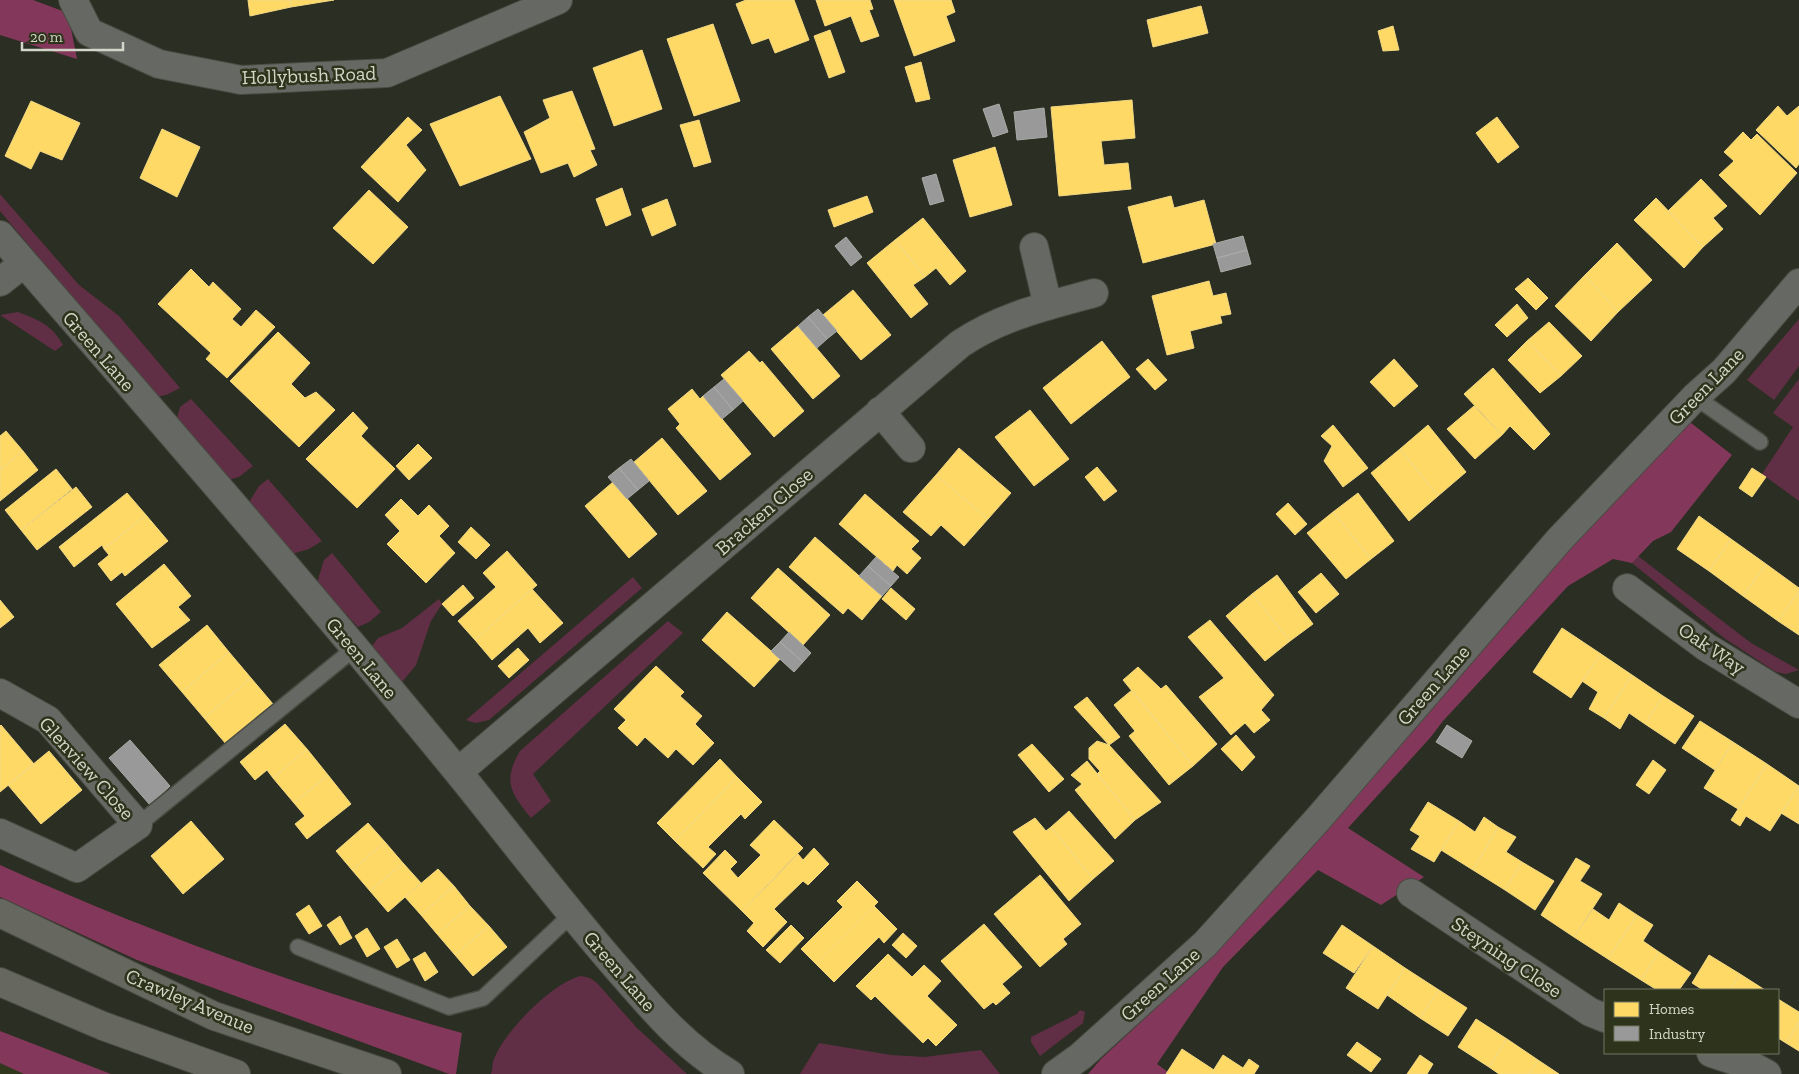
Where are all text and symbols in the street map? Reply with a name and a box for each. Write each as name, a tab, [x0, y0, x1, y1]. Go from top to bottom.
scale bar	[22, 20, 124, 52]
text: 20 m	[30, 28, 63, 46]
street label: Hollybush Road	[241, 61, 377, 89]
street label: Green Lane	[58, 306, 140, 396]
street label: Green Lane	[1663, 342, 1749, 430]
street label: Bracken Close	[710, 462, 818, 560]
street label: Green Lane	[321, 613, 403, 703]
street label: Oak Way	[1674, 617, 1751, 680]
street label: Green Lane	[1392, 640, 1474, 730]
street label: Glenview Close	[34, 711, 140, 825]
street label: Steyning Close	[1447, 911, 1567, 1003]
street label: Green Lane	[579, 926, 661, 1016]
street label: Green Lane	[1115, 942, 1205, 1026]
street label: Crawley Avenue	[122, 963, 258, 1039]
legend	[1604, 989, 1779, 1054]
text: Homes	[1649, 1000, 1694, 1018]
text: Industry	[1649, 1025, 1706, 1043]

